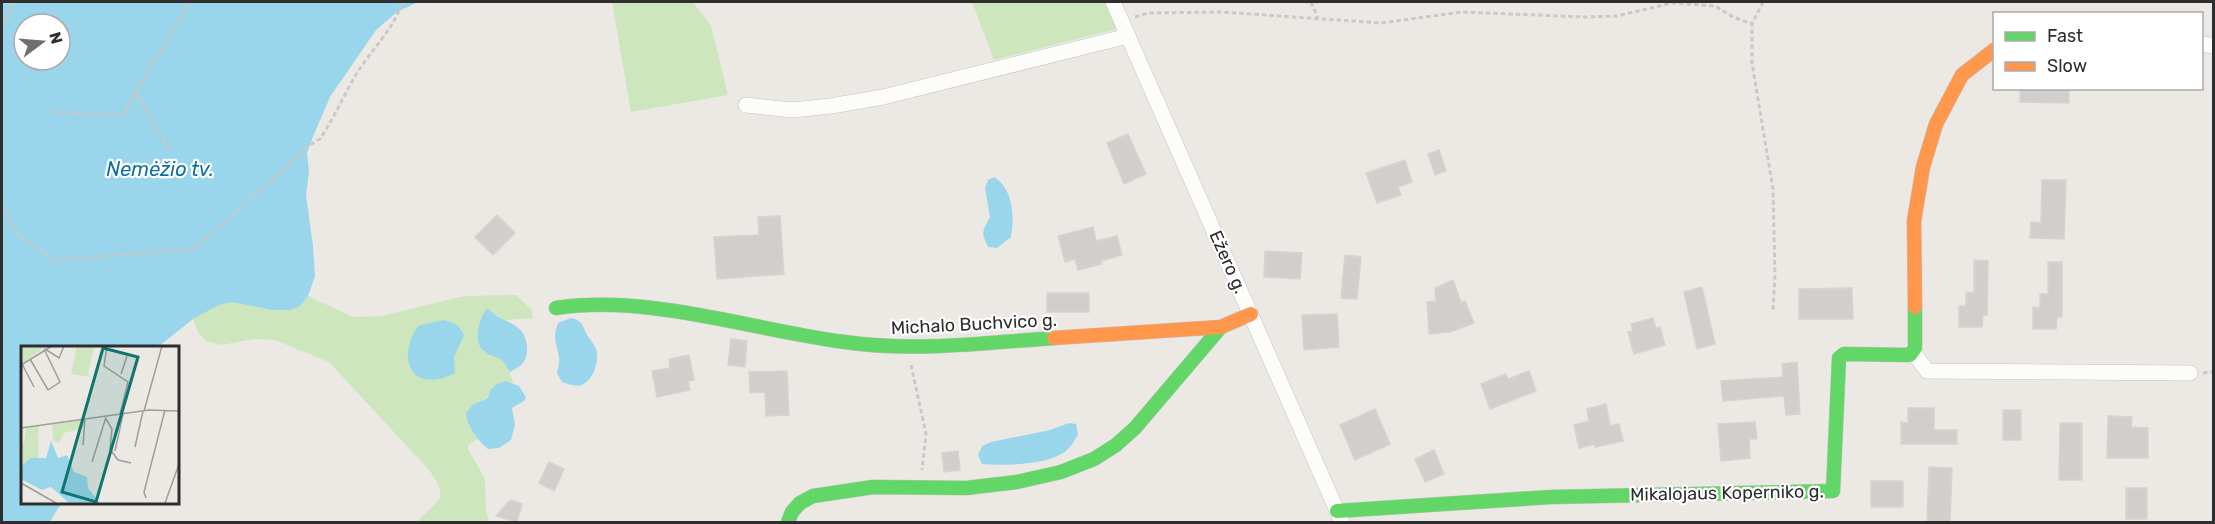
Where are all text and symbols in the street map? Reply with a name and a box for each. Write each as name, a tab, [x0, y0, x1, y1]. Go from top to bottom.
north arrow	[12, 12, 72, 72]
legend	[1993, 12, 2203, 90]
text: Fast	[2047, 25, 2083, 47]
text: N	[45, 30, 67, 46]
text: Slow	[2047, 55, 2087, 77]
water label: Nemėžio tv.	[106, 157, 214, 181]
street label: Ežero g.	[1204, 227, 1252, 297]
street label: Michalo Buchvico g.	[890, 309, 1058, 339]
inset map	[21, 346, 178, 503]
street label: Mikalojaus Koperniko g.	[1630, 480, 1824, 506]

